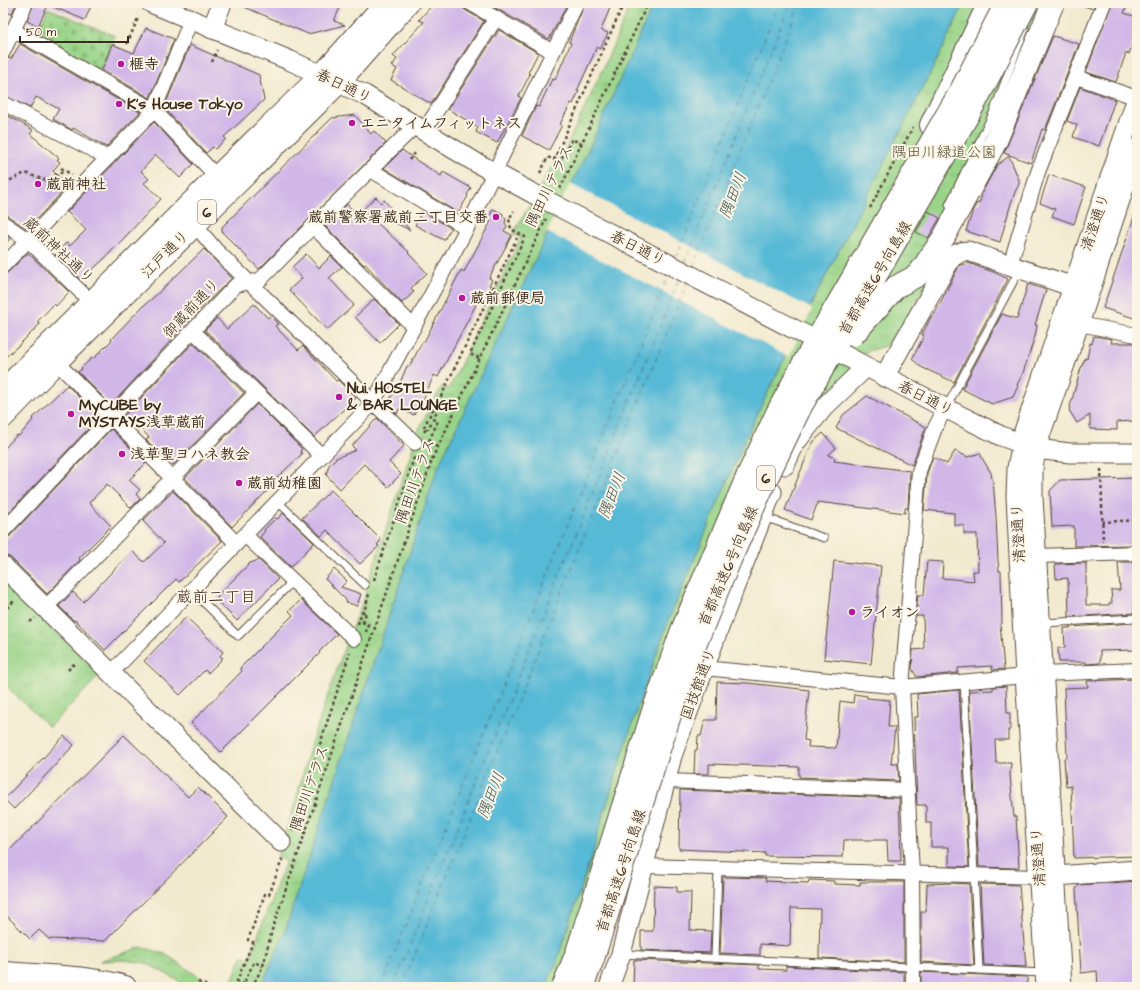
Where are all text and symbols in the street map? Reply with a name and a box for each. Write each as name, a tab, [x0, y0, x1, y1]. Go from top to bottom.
scale bar	[20, 18, 128, 44]
text: 50 m	[26, 24, 57, 41]
place label: 榧寺	[129, 54, 159, 75]
marker: 榧寺	[116, 59, 126, 69]
street label: 春日通り	[312, 64, 375, 109]
place label: K's House Tokyo	[127, 94, 243, 116]
marker: K's House Tokyo	[114, 99, 124, 109]
place label: エニタイムフィットネス	[360, 113, 522, 134]
marker: エニタイムフィットネス	[347, 118, 357, 128]
street label: 隅田川テラス	[520, 141, 578, 231]
park label: 隅田川緑道公園	[891, 142, 997, 163]
water label: 隅田川	[714, 169, 752, 222]
place label: 蔵前神社	[46, 174, 106, 195]
marker: 蔵前神社	[33, 179, 43, 189]
street label: 清澄通り	[1076, 190, 1115, 254]
road number: 6	[198, 200, 216, 224]
place label: 蔵前警察署蔵前二丁目交番	[308, 207, 488, 228]
street label: 蔵前神社通り	[19, 212, 99, 289]
marker: 蔵前警察署蔵前二丁目交番	[491, 212, 501, 222]
street label: 首都高速6号向島線	[834, 217, 917, 340]
street label: 春日通り	[606, 225, 669, 271]
street label: 江戸通り	[137, 226, 194, 283]
street label: 御蔵前通り	[158, 274, 225, 343]
place label: 蔵前郵便局	[470, 288, 545, 309]
marker: 蔵前郵便局	[457, 293, 467, 303]
street label: 春日通り	[894, 375, 957, 421]
place label: Nui. HOSTEL & BAR LOUNGE	[346, 378, 458, 416]
marker: Nui. HOSTEL & BAR LOUNGE	[334, 392, 344, 402]
place label: MyCUBE by MYSTAYS浅草蔵前	[79, 395, 206, 433]
marker: MyCUBE by MYSTAYS浅草蔵前	[66, 409, 76, 419]
street label: 隅田川テラス	[390, 436, 441, 527]
place label: 浅草聖ヨハネ教会	[130, 444, 250, 465]
marker: 浅草聖ヨハネ教会	[117, 449, 127, 459]
road number: 6	[757, 466, 775, 490]
water label: 隅田川	[593, 469, 631, 522]
place label: 蔵前幼稚園	[247, 473, 322, 494]
marker: 蔵前幼稚園	[234, 478, 244, 488]
street label: 清澄通り	[1006, 502, 1031, 563]
street label: 首都高速6号向島線	[694, 503, 763, 630]
district label: 蔵前二丁目	[176, 586, 256, 608]
place label: ライオン	[860, 602, 919, 623]
marker: ライオン	[847, 607, 857, 617]
street label: 国技館通り	[676, 645, 721, 723]
street label: 隅田川テラス	[285, 742, 334, 834]
water label: 隅田川	[472, 769, 510, 822]
street label: 首都高速6号向島線	[591, 806, 651, 936]
street label: 清澄通り	[1026, 826, 1051, 888]

